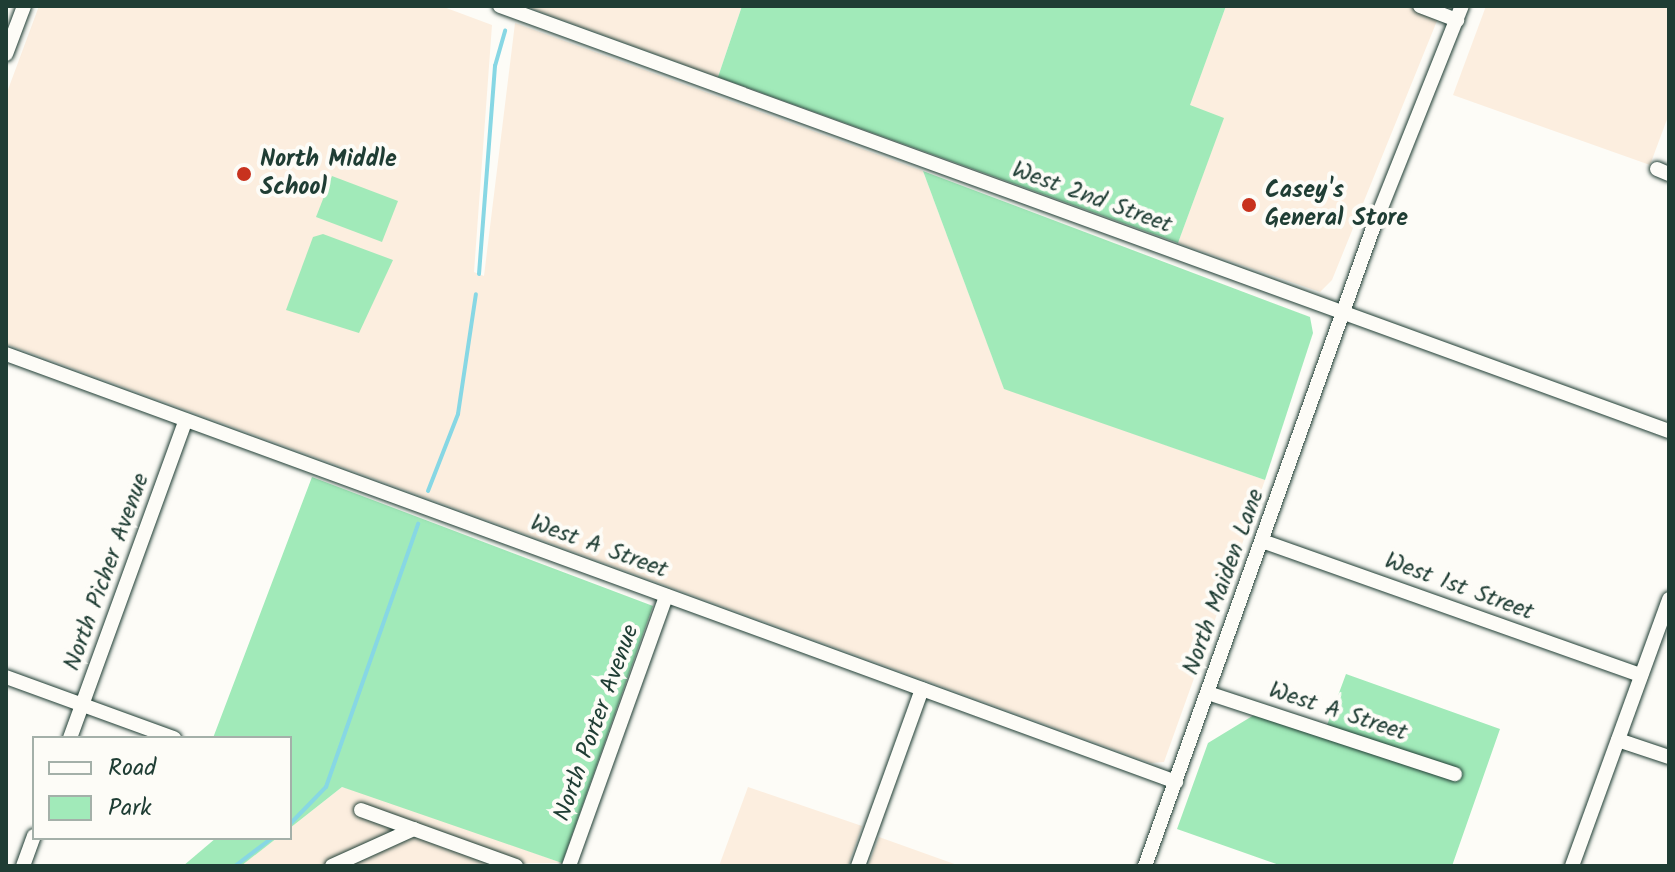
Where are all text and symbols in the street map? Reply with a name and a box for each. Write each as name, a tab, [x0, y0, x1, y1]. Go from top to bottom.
place label: North Middle School	[260, 146, 397, 202]
street label: West 2nd Street	[1008, 156, 1176, 240]
marker: North Middle School	[235, 165, 253, 183]
place label: Casey's General Store	[1265, 177, 1408, 233]
marker: Casey's General Store	[1240, 196, 1258, 214]
street label: North Picher Avenue	[58, 469, 156, 675]
street label: North Maiden Lane	[1177, 485, 1271, 679]
street label: West A Street	[527, 509, 671, 585]
street label: West 1st Street	[1381, 547, 1537, 627]
street label: North Porter Avenue	[548, 621, 646, 825]
street label: West A Street	[1265, 676, 1411, 748]
legend	[32, 736, 292, 840]
text: Road	[108, 749, 156, 788]
text: Park	[108, 789, 152, 828]

